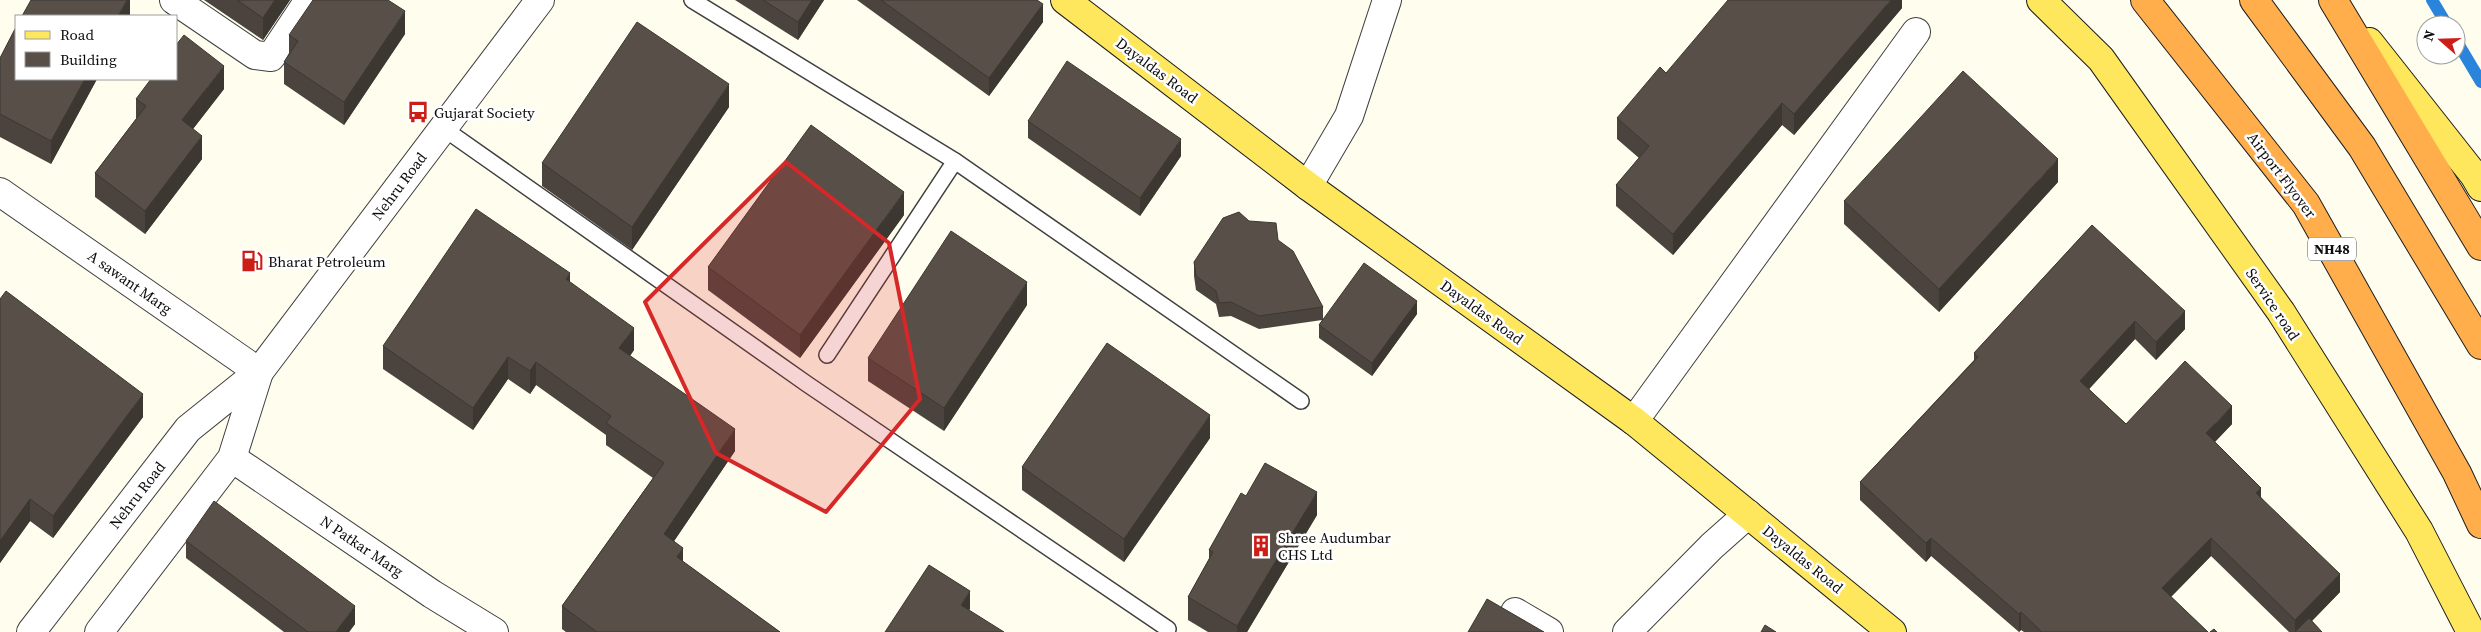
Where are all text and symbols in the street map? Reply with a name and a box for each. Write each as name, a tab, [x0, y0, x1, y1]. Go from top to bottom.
legend	[15, 15, 178, 80]
north arrow	[2416, 15, 2466, 65]
text: Road	[60, 24, 94, 45]
text: N	[2418, 27, 2440, 44]
street label: Dayaldas Road	[1112, 32, 1203, 108]
text: Building	[60, 49, 117, 70]
bus stop icon: Gujarat Society	[405, 99, 431, 125]
place label: Gujarat Society	[434, 102, 535, 123]
street label: Airport Flyover	[2243, 128, 2322, 223]
street label: Nehru Road	[367, 147, 432, 224]
road number: NH48	[2308, 238, 2356, 260]
street label: A sawant Marg	[84, 245, 176, 319]
fuel station icon: Bharat Petroleum	[239, 248, 265, 274]
place label: Bharat Petroleum	[268, 251, 386, 272]
street label: Service road	[2241, 264, 2305, 345]
street label: Dayaldas Road	[1436, 275, 1528, 349]
street label: Nehru Road	[104, 457, 170, 533]
street label: N Patkar Marg	[316, 510, 408, 582]
street label: Dayaldas Road	[1758, 520, 1848, 598]
place label: Shree Audumbar CHS Ltd	[1278, 527, 1392, 565]
building icon: Shree Audumbar CHS Ltd	[1248, 533, 1274, 559]

